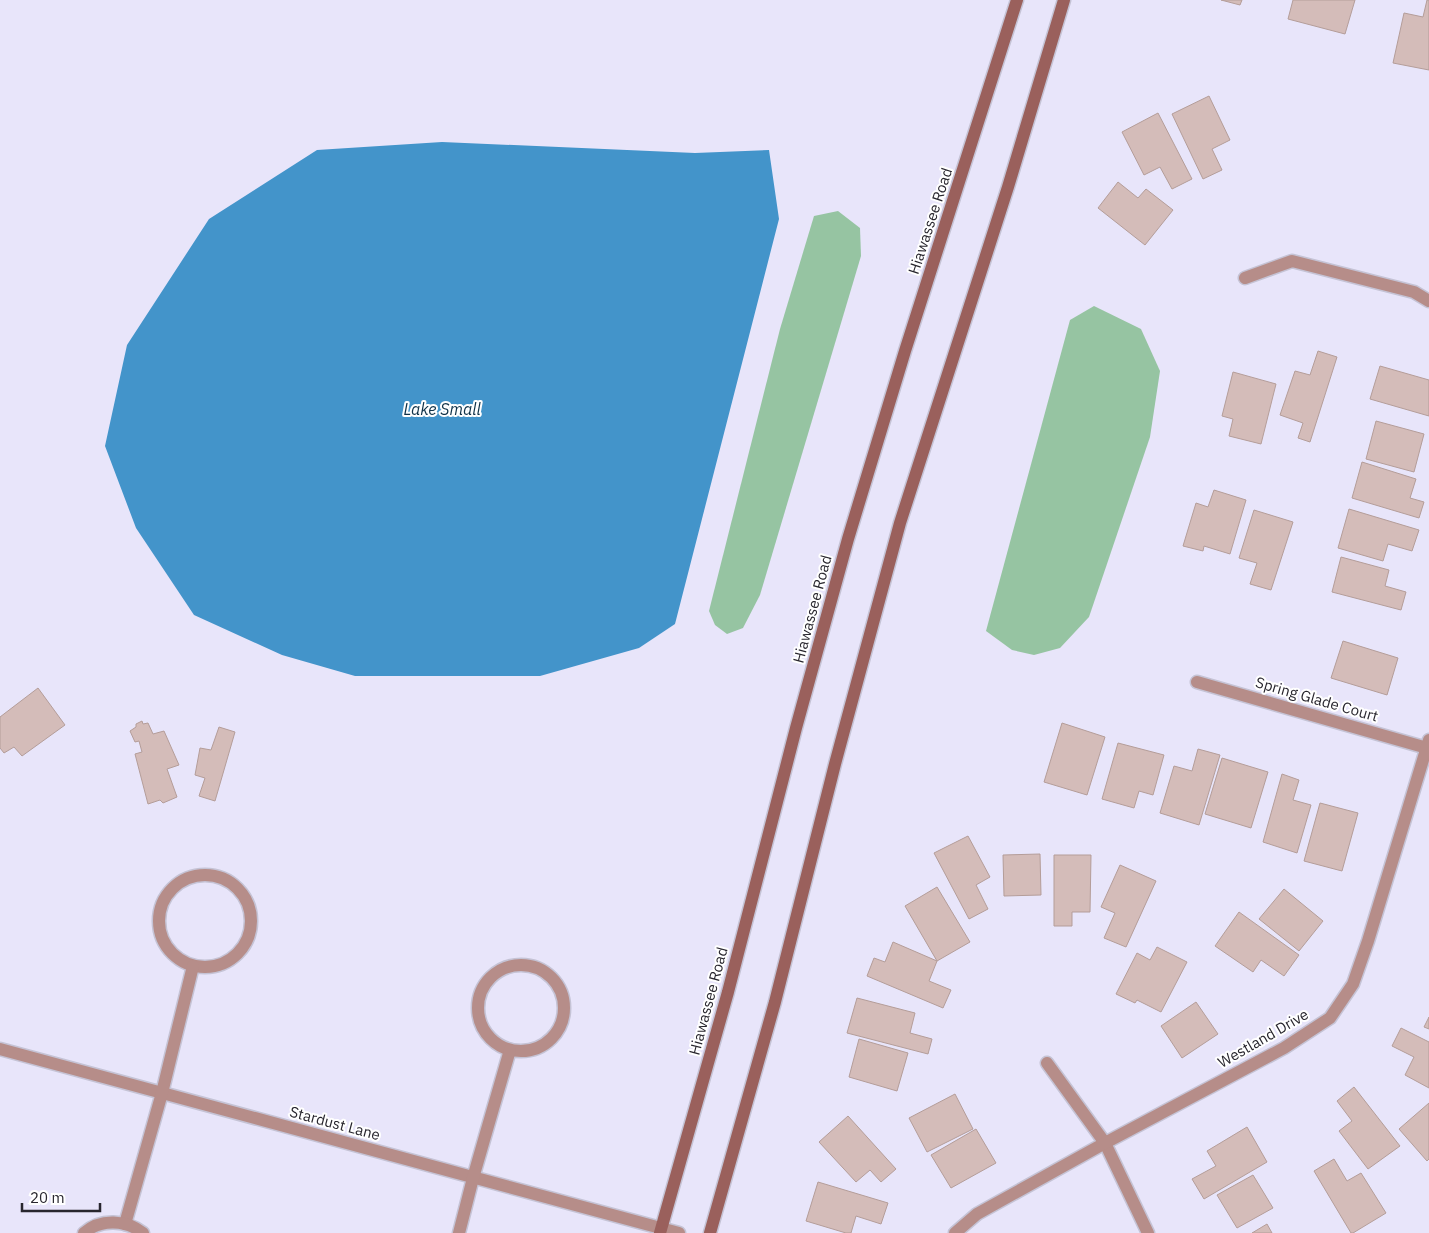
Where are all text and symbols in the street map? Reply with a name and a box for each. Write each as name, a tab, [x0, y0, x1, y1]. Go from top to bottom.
street label: Hiawassee Road	[904, 165, 956, 277]
water label: Lake Small	[403, 399, 481, 419]
street label: Hiawassee Road	[788, 553, 836, 665]
street label: Spring Glade Court	[1253, 672, 1381, 726]
street label: Hiawassee Road	[684, 945, 732, 1057]
street label: Westland Drive	[1214, 1004, 1312, 1072]
street label: Stardust Lane	[288, 1102, 382, 1144]
scale bar	[22, 1180, 100, 1212]
text: 20 m	[30, 1188, 65, 1207]

